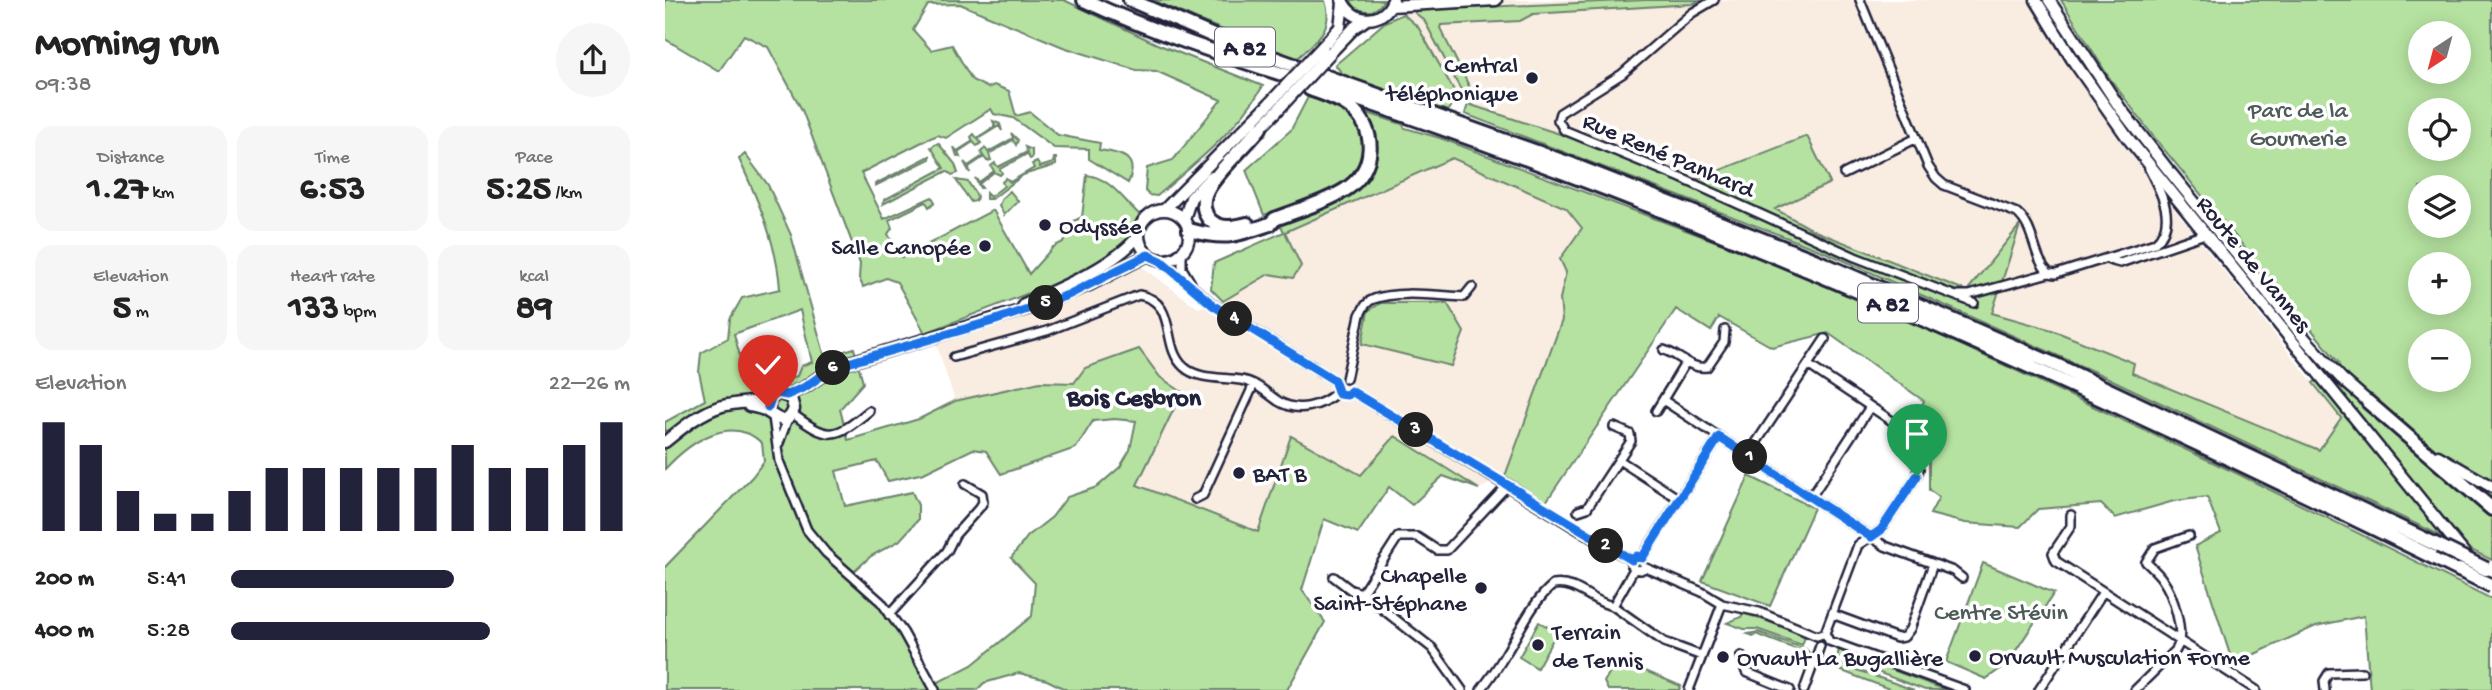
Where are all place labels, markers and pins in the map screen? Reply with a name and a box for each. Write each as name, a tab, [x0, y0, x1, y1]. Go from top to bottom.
place label: Central téléphonique	[1384, 53, 1519, 110]
marker: Central téléphonique	[1524, 70, 1540, 86]
place label: Odyssée	[1059, 214, 1142, 243]
marker: Odyssée	[1037, 217, 1053, 233]
place label: Salle Canopée	[831, 235, 972, 264]
marker: Salle Canopée	[977, 238, 993, 254]
pin: 5	[1029, 286, 1063, 320]
pin: 4	[1217, 302, 1253, 336]
pin	[738, 335, 798, 407]
pin: 6	[815, 350, 851, 386]
pin	[1887, 404, 1947, 476]
pin: 3	[1399, 412, 1433, 448]
pin: 1	[1733, 440, 1767, 475]
place label: BAT B	[1252, 462, 1307, 491]
marker: BAT B	[1231, 465, 1247, 481]
pin: 2	[1588, 528, 1623, 564]
place label: Chapelle Saint-Stéphane	[1313, 563, 1468, 620]
marker: Chapelle Saint-Stéphane	[1473, 580, 1489, 596]
place label: Terrain de Tennis	[1550, 620, 1644, 677]
marker: Terrain de Tennis	[1530, 637, 1546, 653]
place label: Orvault Musculation Forme	[1989, 645, 2250, 674]
place label: Orvault La Bugallière	[1737, 646, 1944, 675]
marker: Orvault Musculation Forme	[1967, 648, 1983, 664]
marker: Orvault La Bugallière	[1715, 649, 1731, 665]

